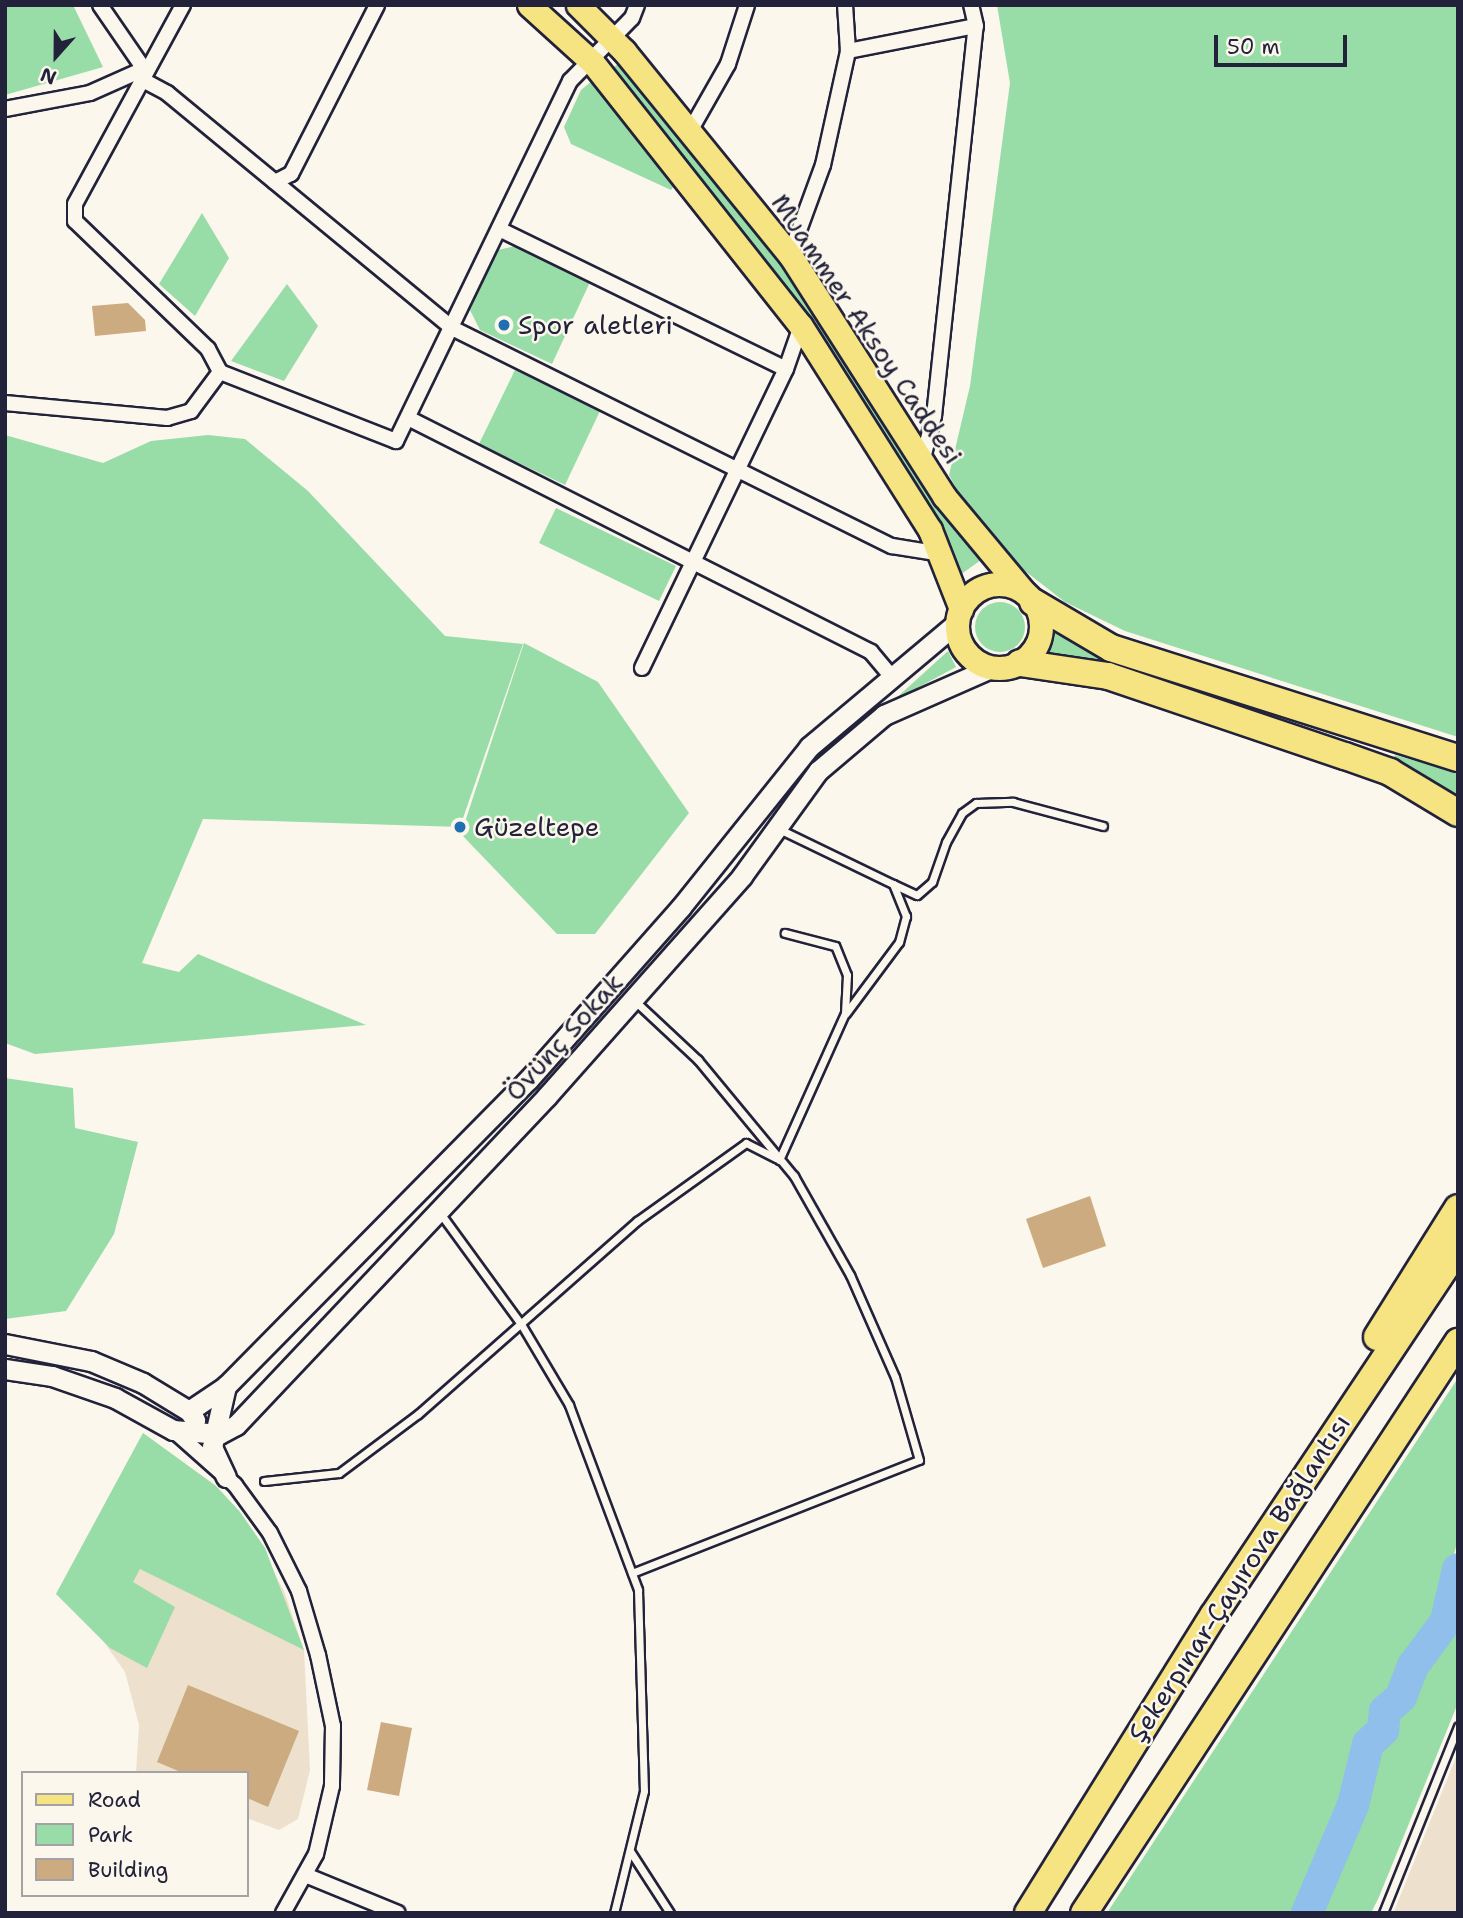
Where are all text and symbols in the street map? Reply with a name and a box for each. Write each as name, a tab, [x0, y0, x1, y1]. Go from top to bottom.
north arrow	[21, 21, 91, 91]
scale bar	[1218, 21, 1351, 65]
text: 50 m	[1227, 33, 1280, 61]
text: N	[37, 62, 60, 90]
street label: Muammer Aksoy Caddesi	[765, 188, 969, 470]
place label: Spor aletleri	[518, 309, 673, 341]
marker: Spor aletleri	[496, 317, 512, 333]
place label: Güzeltepe	[474, 811, 600, 843]
marker: Güzeltepe	[452, 819, 468, 835]
street label: Övünç Sokak	[499, 967, 629, 1107]
street label: Şekerpınar-Çayırova Bağlantısı	[1121, 1408, 1357, 1748]
legend	[21, 1771, 248, 1897]
text: Road	[88, 1786, 141, 1814]
text: Park	[88, 1821, 133, 1849]
text: Building	[88, 1856, 168, 1884]

